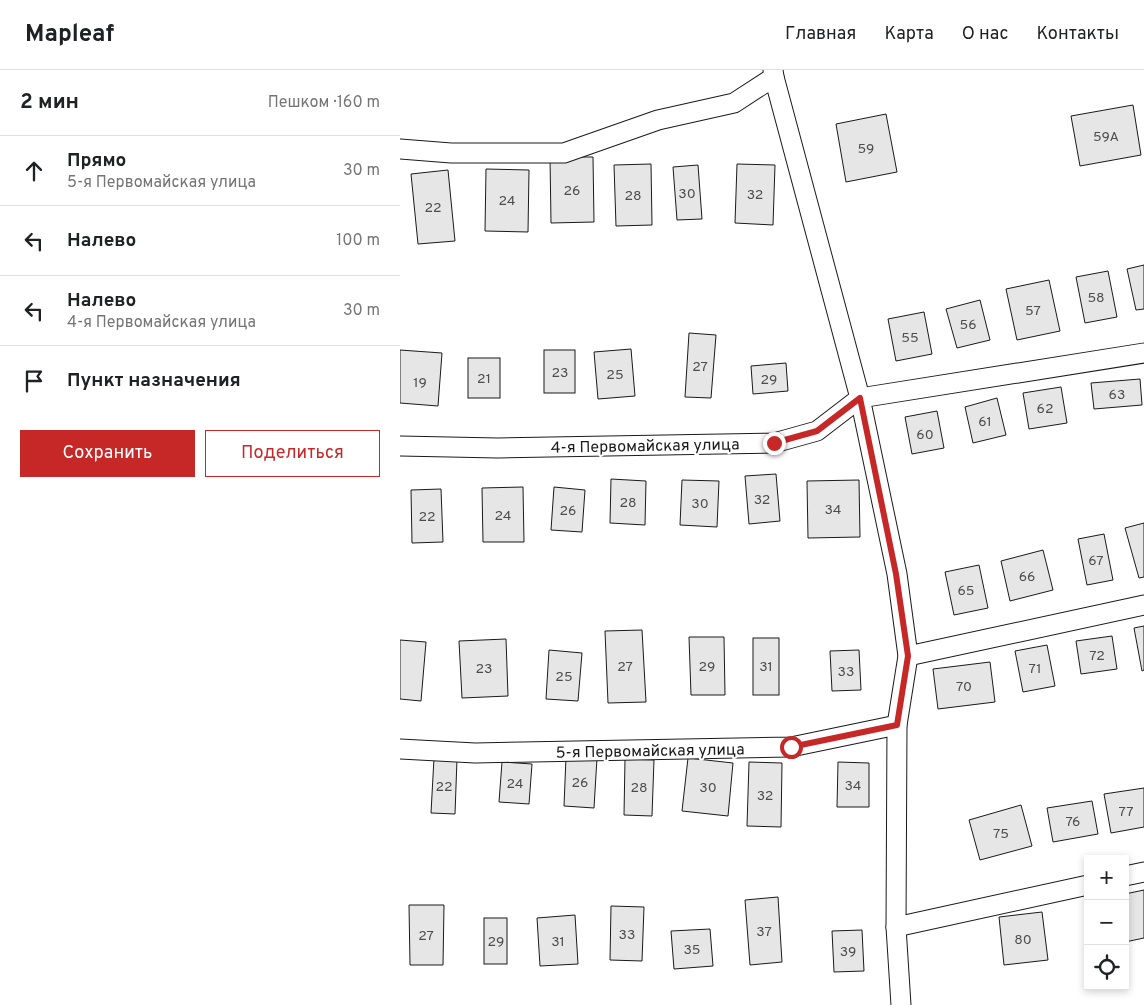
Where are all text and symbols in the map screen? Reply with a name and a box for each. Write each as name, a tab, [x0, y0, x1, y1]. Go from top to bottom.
text: Mapleaf	[25, 20, 114, 50]
text: Главная	[785, 23, 856, 46]
text: Карта	[884, 23, 934, 46]
text: О нас	[962, 23, 1008, 46]
text: Контакты	[1036, 23, 1119, 46]
text: 2 мин	[20, 89, 79, 116]
text: Пешком · 160 m	[268, 93, 380, 113]
house number: 59А	[1093, 129, 1119, 146]
house number: 59	[858, 141, 874, 158]
text: Прямо	[67, 149, 126, 173]
icon: ahead	[20, 157, 48, 185]
text: 30 m	[343, 161, 380, 181]
text: 5-я Первомайская улица	[67, 173, 256, 193]
house number: 26	[564, 183, 580, 200]
house number: 30	[678, 186, 696, 203]
house number: 32	[747, 187, 763, 204]
house number: 28	[624, 188, 642, 205]
house number: 24	[498, 193, 516, 210]
house number: 22	[424, 200, 442, 217]
icon: left	[20, 227, 48, 255]
text: Налево	[67, 229, 136, 253]
text: 100 m	[336, 231, 380, 251]
text: Налево	[67, 289, 136, 313]
house number: 58	[1087, 290, 1105, 307]
icon: left	[20, 297, 48, 325]
text: 30 m	[343, 301, 380, 321]
house number: 57	[1025, 303, 1041, 320]
text: 4-я Первомайская улица	[67, 313, 256, 333]
house number: 56	[959, 317, 977, 334]
house number: 55	[901, 330, 919, 347]
house number: 27	[692, 359, 708, 376]
house number: 23	[552, 365, 569, 382]
icon: arrive	[20, 367, 48, 395]
house number: 25	[606, 367, 624, 384]
text: Пункт назначения	[67, 369, 241, 393]
house number: 21	[477, 371, 491, 388]
house number: 29	[761, 372, 777, 389]
house number: 19	[413, 375, 427, 392]
house number: 63	[1109, 387, 1125, 404]
house number: 62	[1037, 401, 1053, 418]
house number: 61	[978, 414, 992, 431]
house number: 60	[916, 427, 934, 444]
button: Сохранить	[20, 430, 195, 477]
button: Поделиться	[205, 430, 380, 477]
route end	[763, 432, 786, 455]
street label: 4-я Первомайская улица	[550, 435, 740, 459]
house number: 32	[754, 492, 770, 509]
house number: 28	[619, 495, 637, 512]
house number: 30	[691, 496, 709, 513]
house number: 34	[824, 502, 842, 519]
house number: 26	[560, 503, 576, 520]
house number: 24	[494, 508, 512, 525]
house number: 22	[418, 509, 436, 526]
house number: 67	[1088, 553, 1104, 570]
house number: 66	[1019, 569, 1035, 586]
house number: 65	[957, 583, 975, 600]
house number: 72	[1089, 648, 1105, 665]
house number: 27	[617, 659, 633, 676]
house number: 29	[699, 659, 715, 676]
house number: 31	[759, 659, 773, 676]
house number: 23	[476, 661, 493, 678]
house number: 71	[1029, 661, 1041, 678]
house number: 33	[838, 664, 854, 681]
house number: 25	[555, 669, 573, 686]
house number: 70	[956, 679, 972, 696]
route start	[780, 736, 803, 759]
street label: 5-я Первомайская улица	[555, 740, 745, 764]
house number: 26	[572, 775, 588, 792]
house number: 24	[506, 776, 524, 793]
house number: 34	[844, 778, 862, 795]
house number: 22	[435, 779, 453, 796]
house number: 28	[630, 780, 648, 797]
house number: 30	[699, 780, 717, 797]
house number: 32	[757, 788, 773, 805]
house number: 77	[1118, 804, 1134, 821]
house number: 76	[1066, 814, 1080, 831]
house number: 75	[993, 826, 1009, 843]
map controls	[1084, 855, 1129, 990]
button: +	[1084, 855, 1129, 900]
button: −	[1084, 900, 1129, 945]
house number: 37	[756, 924, 772, 941]
house number: 33	[619, 927, 635, 944]
house number: 27	[418, 928, 434, 945]
house number: 80	[1014, 932, 1032, 949]
house number: 29	[488, 934, 504, 951]
house number: 31	[551, 934, 565, 951]
house number: 35	[683, 942, 701, 959]
house number: 39	[840, 944, 856, 961]
button: locate	[1084, 945, 1129, 990]

